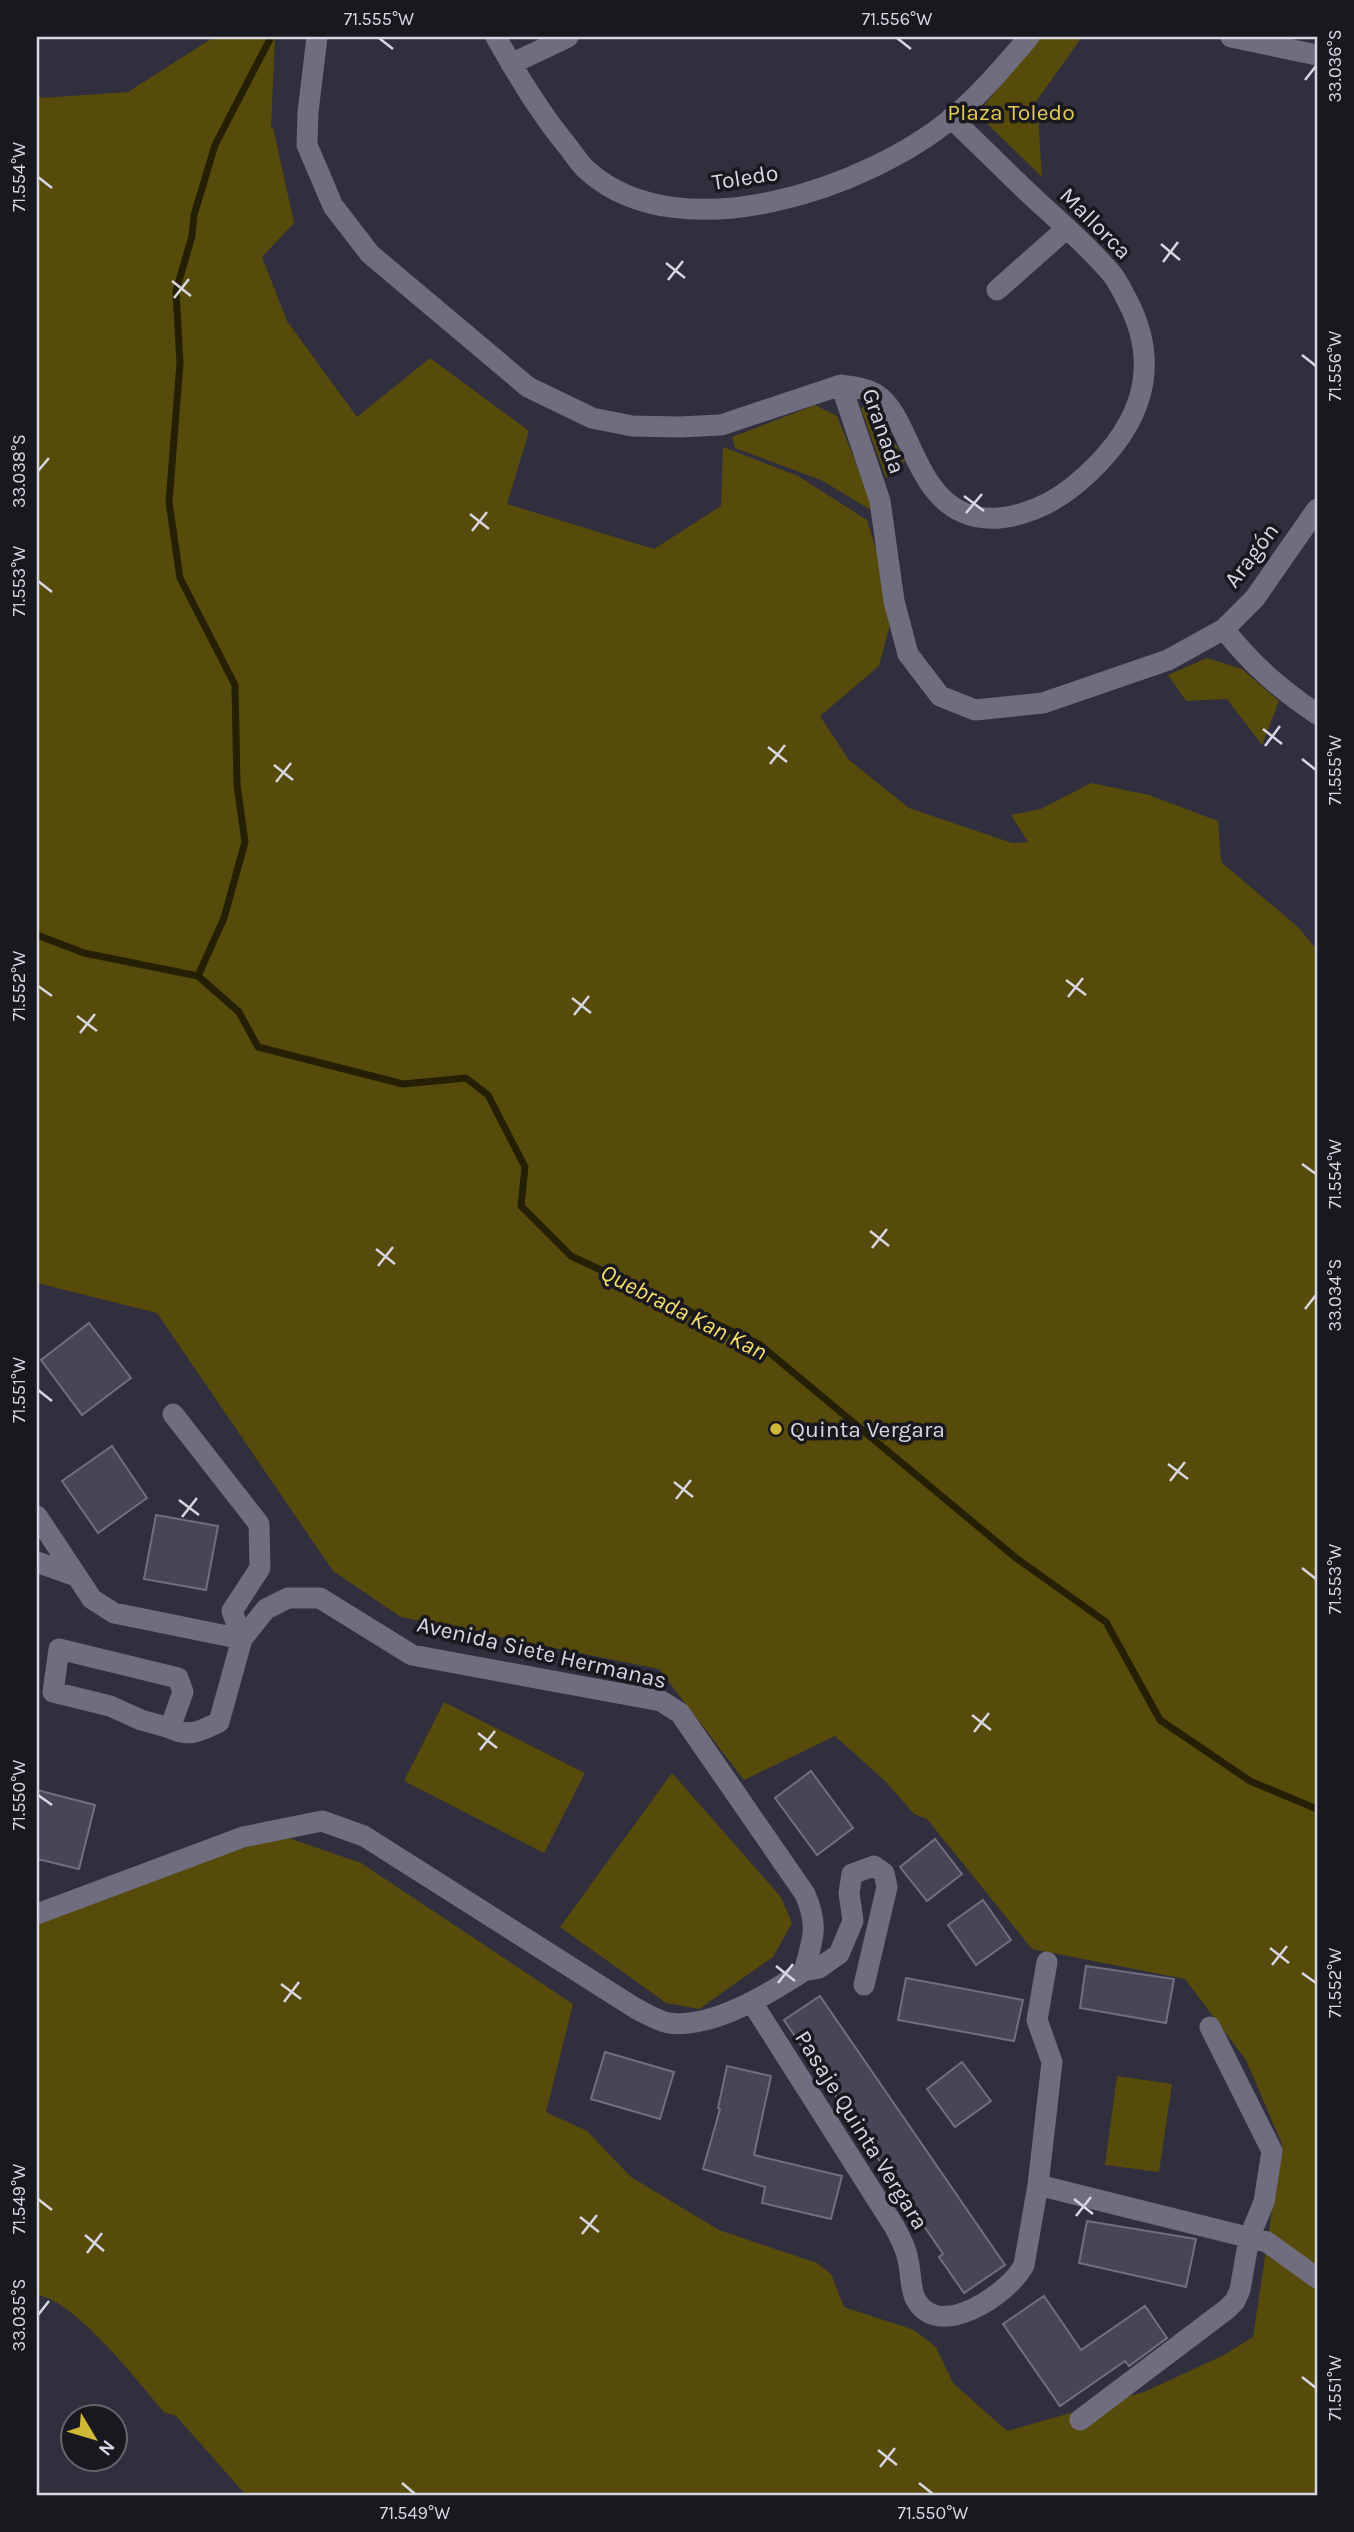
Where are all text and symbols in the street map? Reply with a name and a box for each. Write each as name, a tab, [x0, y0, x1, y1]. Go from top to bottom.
text: 71.555°W	[344, 8, 414, 30]
text: 71.556°W	[862, 8, 932, 30]
text: 33.036°S	[1324, 29, 1346, 103]
park label: Plaza Toledo	[947, 99, 1075, 126]
text: 71.554°W	[8, 142, 30, 212]
street label: Toledo	[710, 159, 780, 196]
street label: Mallorca	[1054, 182, 1137, 265]
text: 71.556°W	[1324, 331, 1346, 401]
street label: Granada	[856, 385, 911, 477]
text: 33.038°S	[8, 434, 30, 508]
street label: Aragón	[1218, 518, 1284, 593]
text: 71.553°W	[8, 546, 30, 616]
text: 71.555°W	[1324, 735, 1346, 805]
text: 71.552°W	[8, 951, 30, 1021]
text: 71.554°W	[1324, 1139, 1346, 1209]
water label: Quebrada Kan Kan	[596, 1258, 772, 1366]
text: 33.034°S	[1324, 1259, 1346, 1331]
text: 71.551°W	[8, 1357, 30, 1423]
place label: Quinta Vergara	[790, 1416, 945, 1443]
marker: Quinta Vergara	[768, 1421, 784, 1437]
text: 71.553°W	[1324, 1544, 1346, 1614]
street label: Avenida Siete Hermanas	[414, 1611, 669, 1694]
text: 71.550°W	[8, 1760, 30, 1830]
text: 71.552°W	[1324, 1948, 1346, 2018]
street label: Pasaje Quinta Vergara	[789, 2026, 934, 2235]
text: 71.549°W	[8, 2164, 30, 2234]
text: 33.035°S	[8, 2279, 30, 2351]
text: 71.551°W	[1324, 2355, 1346, 2421]
north arrow	[60, 2402, 130, 2472]
text: N	[94, 2436, 119, 2460]
text: 71.549°W	[380, 2502, 450, 2524]
text: 71.550°W	[898, 2502, 968, 2524]

